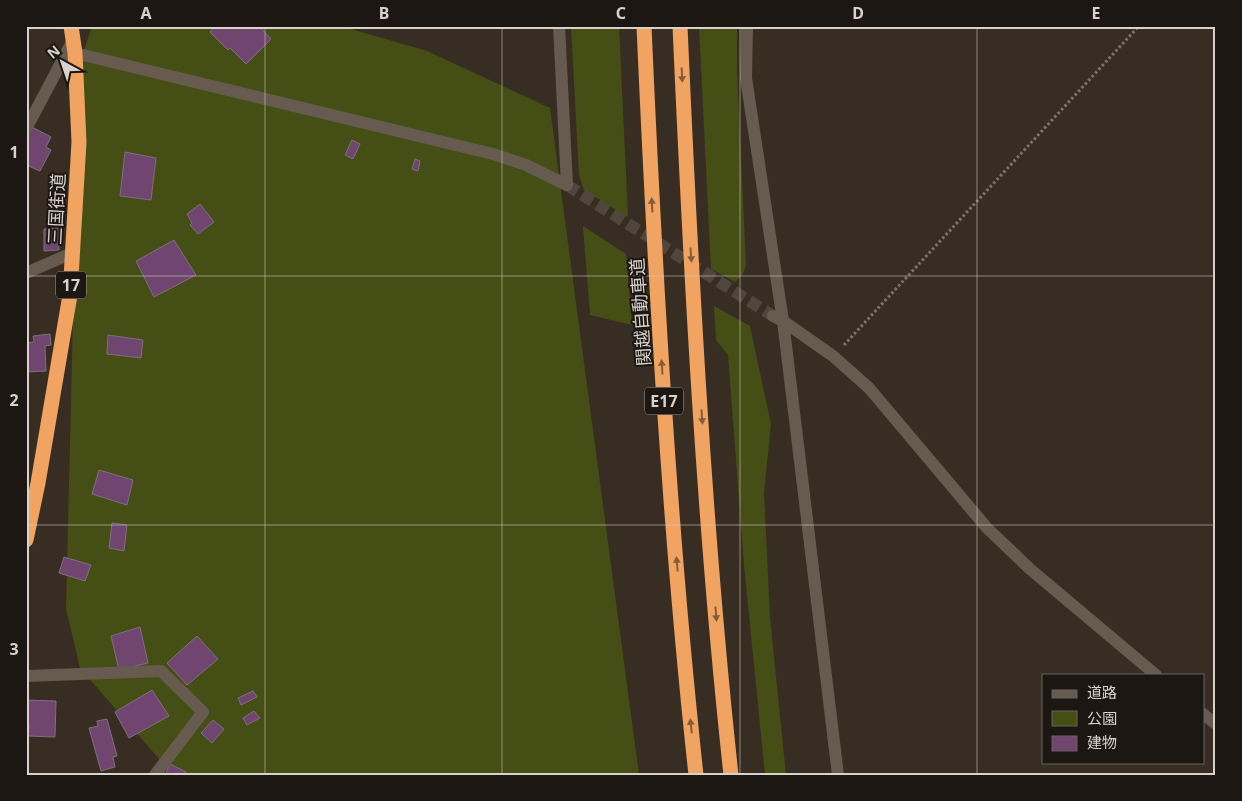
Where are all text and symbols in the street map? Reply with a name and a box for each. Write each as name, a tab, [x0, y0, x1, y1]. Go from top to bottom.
text: A	[140, 2, 152, 24]
text: B	[379, 2, 389, 24]
text: C	[616, 2, 626, 24]
text: D	[852, 2, 864, 24]
text: E	[1092, 2, 1101, 24]
north arrow	[38, 38, 88, 88]
text: N	[43, 41, 64, 63]
one-way arrow	[679, 67, 687, 83]
text: 1	[9, 141, 19, 163]
street label: 三国街道	[42, 172, 70, 246]
one-way arrow	[647, 197, 655, 213]
one-way arrow	[688, 247, 696, 263]
street label: 関越自動車道	[624, 257, 656, 367]
road number: 17	[56, 272, 86, 298]
one-way arrow	[658, 359, 666, 375]
road number: E17	[645, 388, 683, 414]
text: 2	[9, 389, 19, 411]
one-way arrow	[698, 409, 706, 425]
one-way arrow	[672, 556, 680, 572]
one-way arrow	[712, 606, 720, 622]
text: 3	[9, 638, 19, 660]
legend	[1042, 674, 1204, 764]
text: 道路	[1087, 682, 1117, 702]
text: 公園	[1087, 708, 1117, 728]
one-way arrow	[687, 718, 695, 734]
text: 建物	[1087, 732, 1117, 752]

